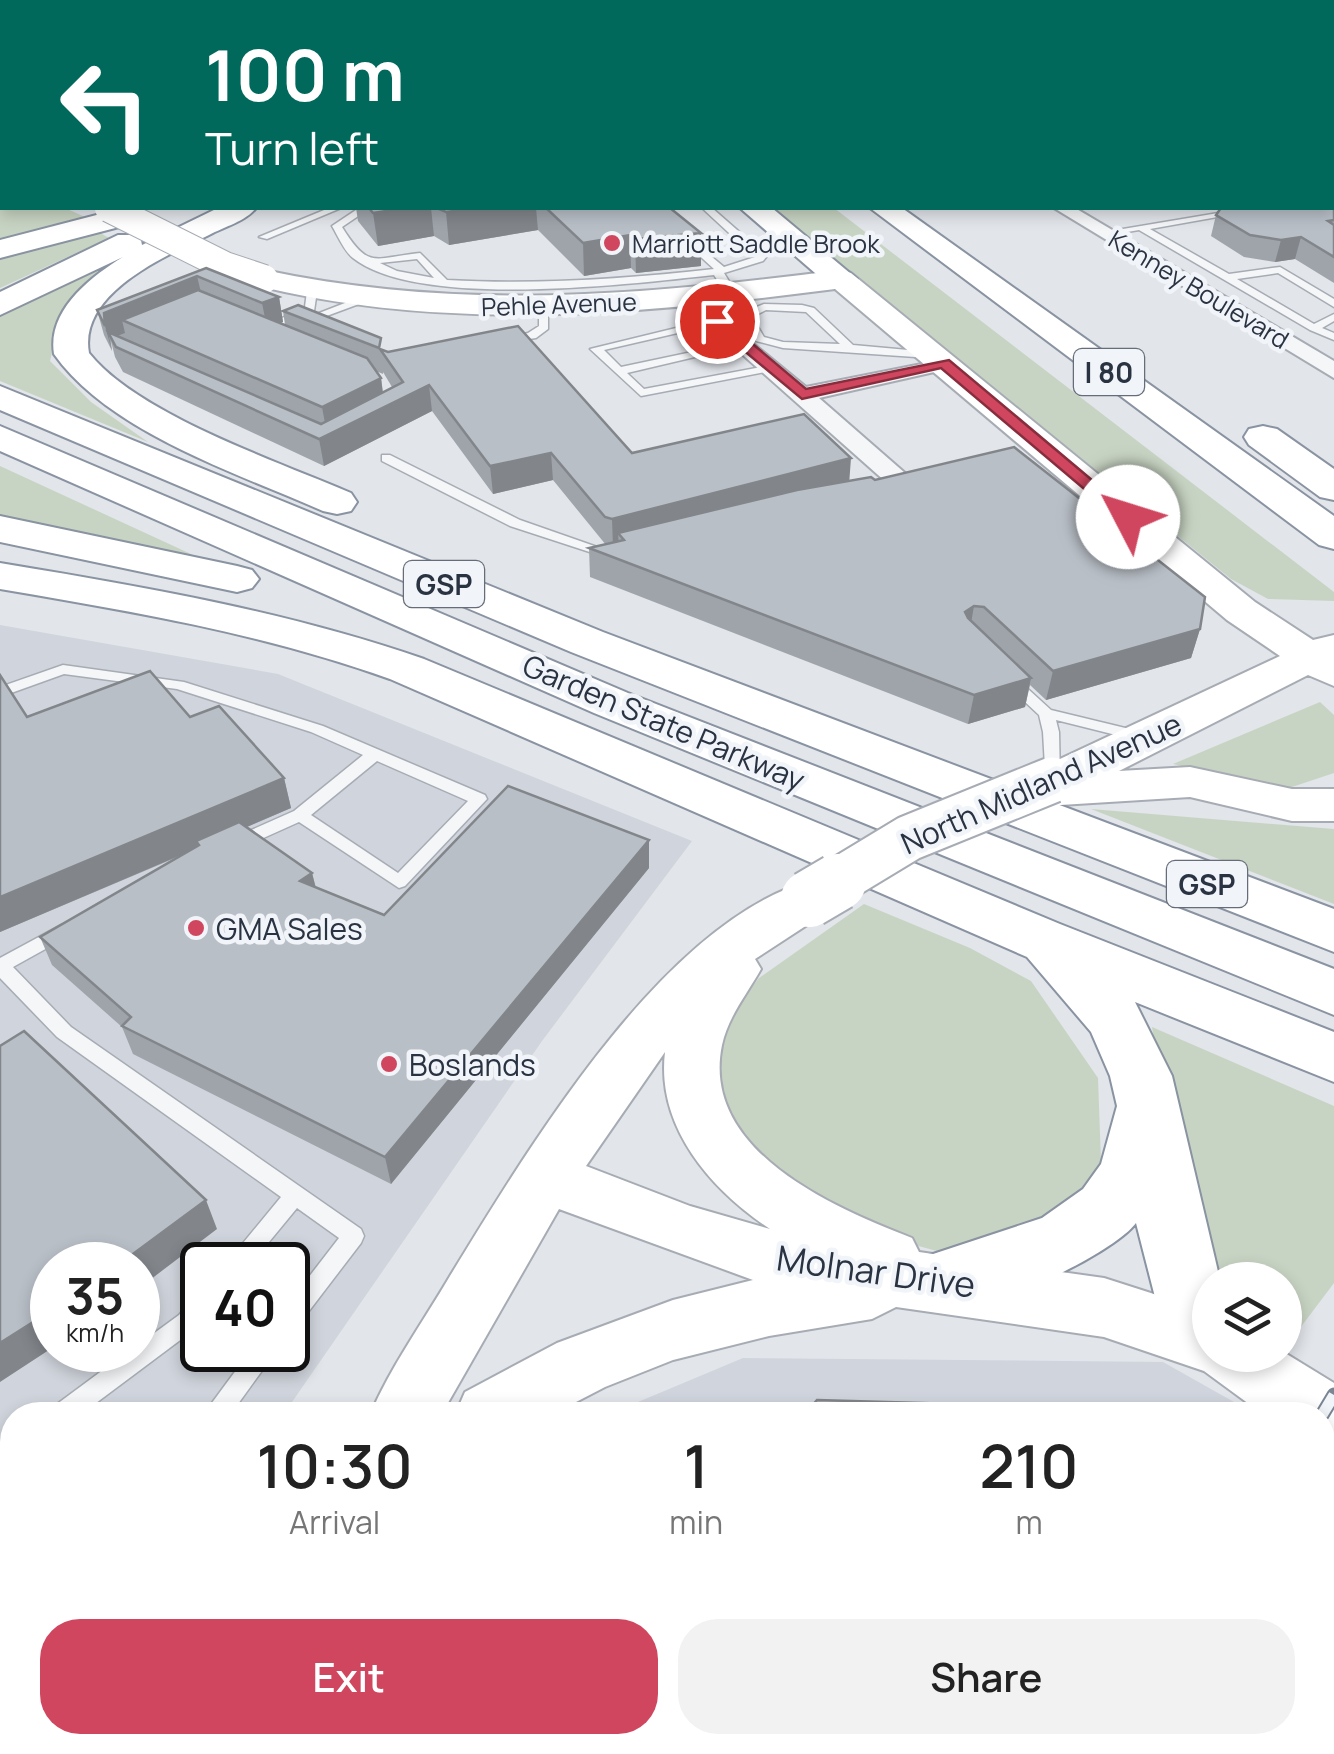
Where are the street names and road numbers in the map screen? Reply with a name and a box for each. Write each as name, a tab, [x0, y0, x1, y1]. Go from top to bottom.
street label: Kenney Boulevard	[1102, 221, 1296, 357]
street label: Pehle Avenue	[481, 284, 637, 324]
road number: I 80	[1074, 349, 1144, 395]
road number: GSP	[404, 561, 484, 607]
street label: Garden State Parkway	[517, 644, 811, 800]
street label: North Midland Avenue	[894, 703, 1188, 863]
road number: GSP	[1167, 861, 1247, 907]
street label: Molnar Drive	[774, 1233, 978, 1309]

